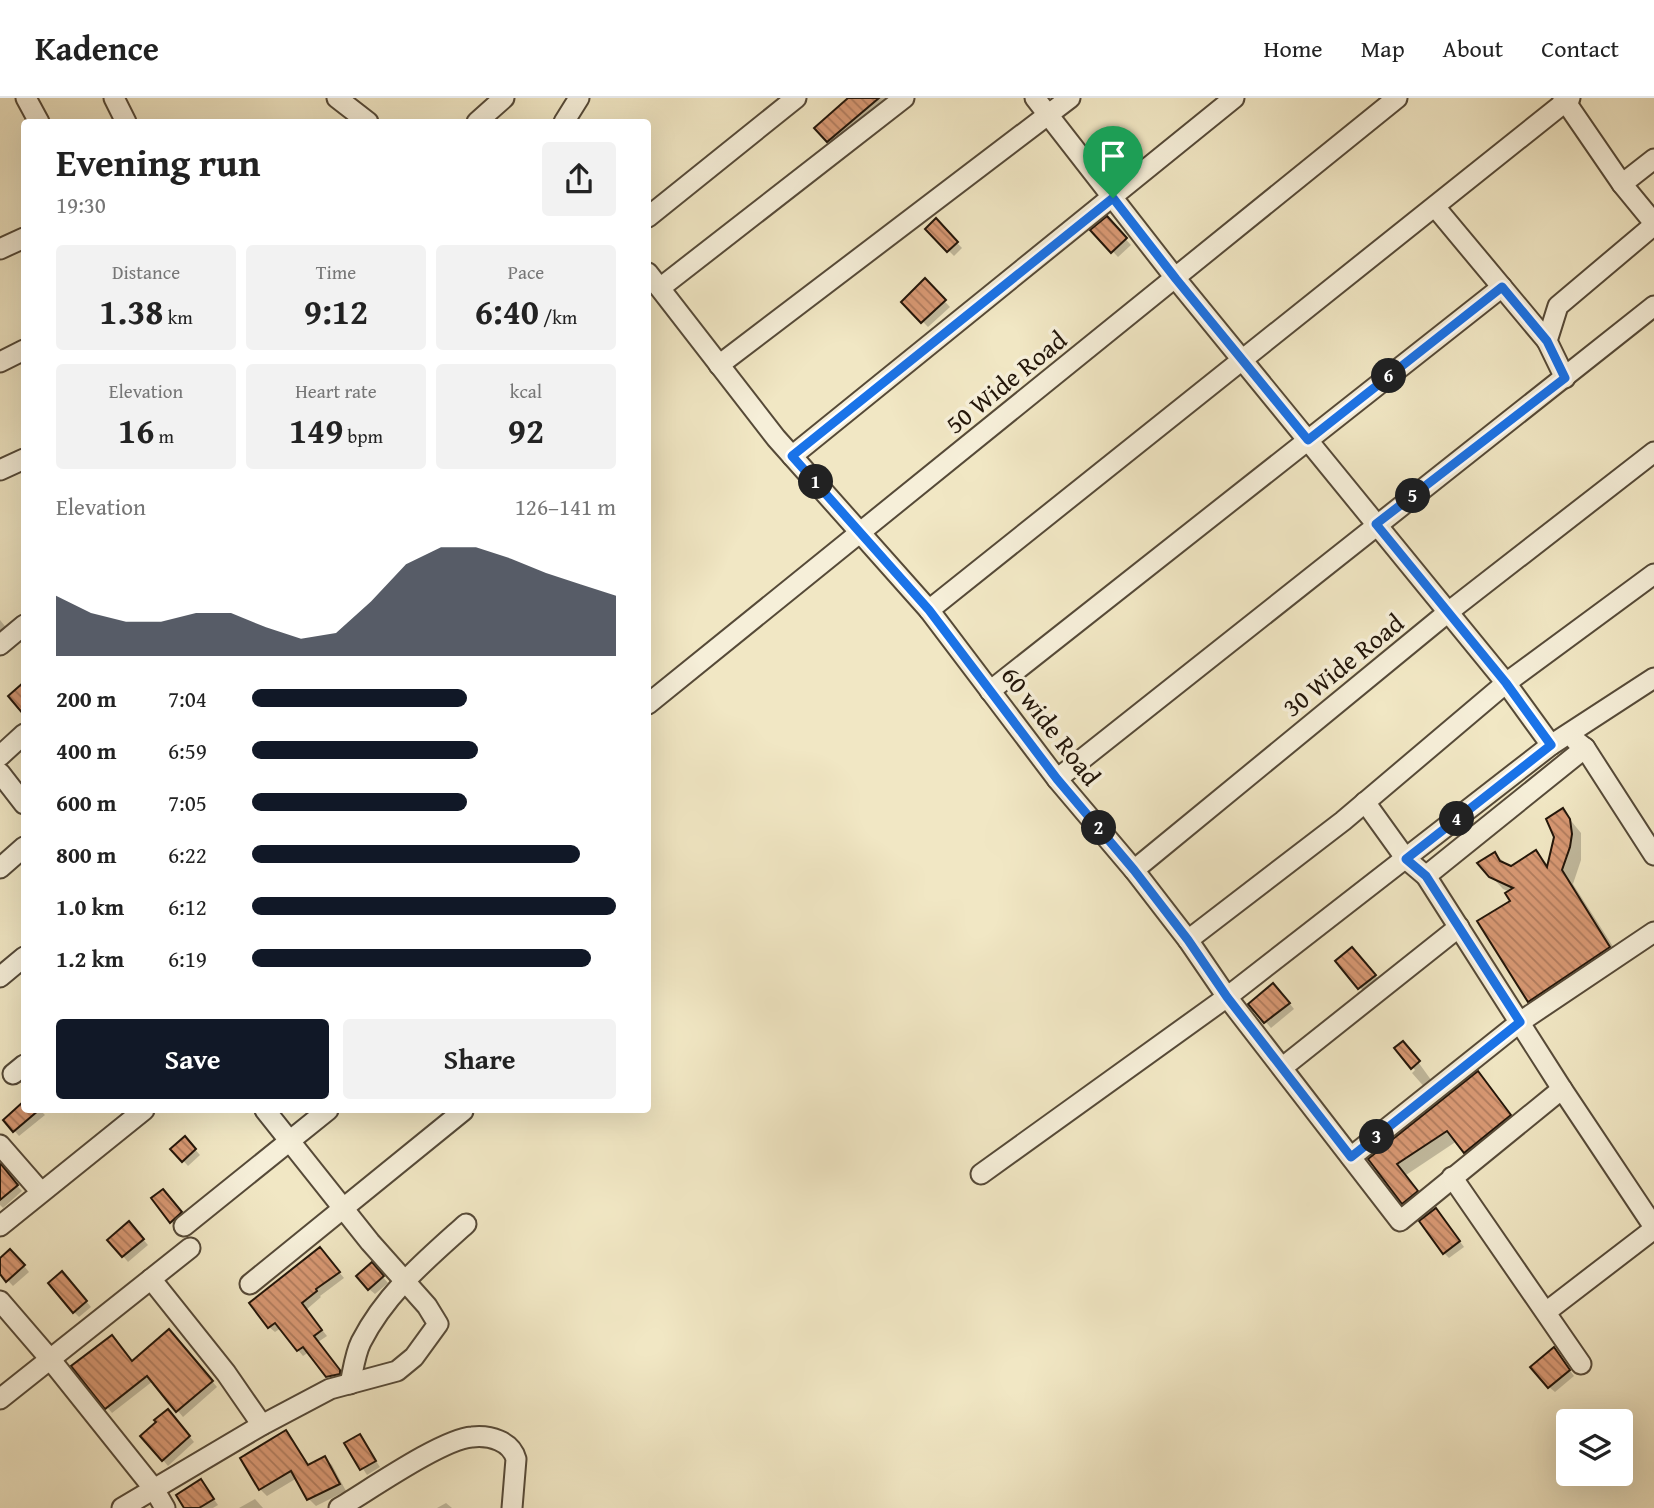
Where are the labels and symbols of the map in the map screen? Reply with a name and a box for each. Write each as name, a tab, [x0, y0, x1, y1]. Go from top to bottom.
pin	[1083, 126, 1143, 198]
street label: 50 Wide Road	[937, 320, 1075, 443]
pin: 6	[1372, 358, 1406, 394]
pin: 1	[798, 464, 834, 500]
pin: 5	[1396, 478, 1430, 514]
street label: 30 Wide Road	[1274, 603, 1412, 726]
street label: 60 wide Road	[992, 657, 1111, 794]
pin: 4	[1440, 802, 1474, 836]
pin: 2	[1082, 810, 1116, 846]
pin: 3	[1360, 1119, 1394, 1154]

